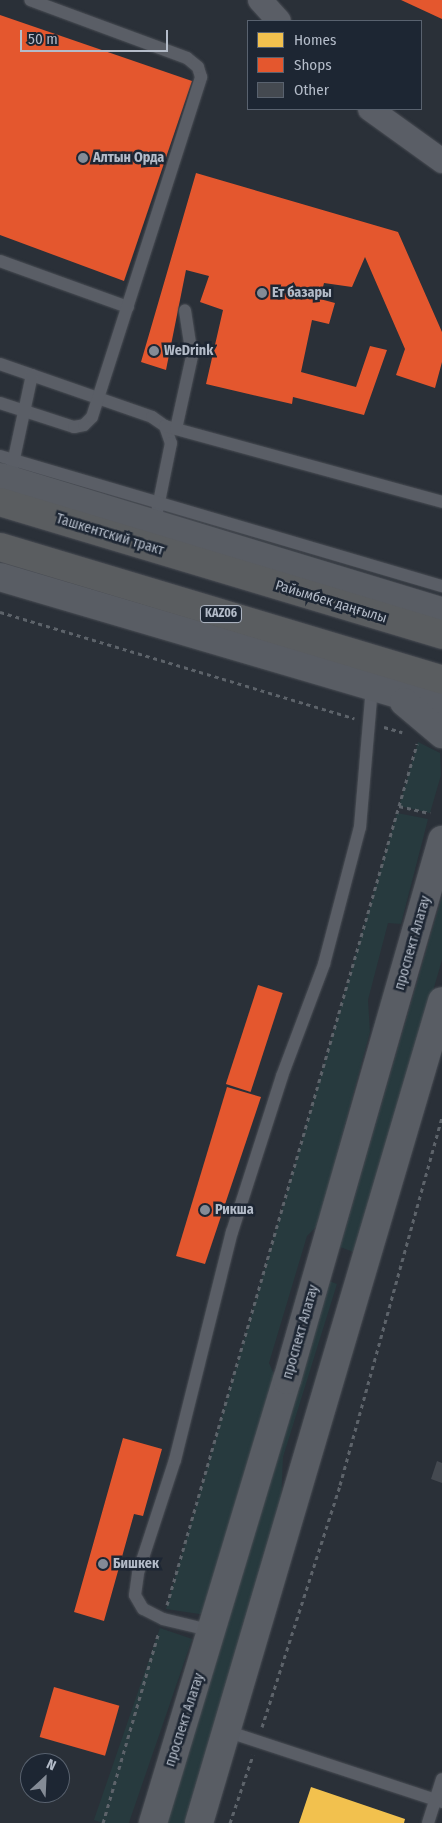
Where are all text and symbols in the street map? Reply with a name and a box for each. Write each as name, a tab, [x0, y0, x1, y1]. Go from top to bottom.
scale bar	[22, 20, 170, 52]
legend	[247, 20, 422, 110]
text: 50 m	[28, 30, 58, 48]
text: Homes	[294, 31, 336, 49]
text: Shops	[294, 56, 332, 74]
text: Other	[294, 81, 329, 99]
place label: Алтын Орда	[93, 150, 164, 166]
marker: Алтын Орда	[77, 152, 89, 164]
place label: Ет базары	[272, 285, 332, 301]
marker: Ет базары	[256, 287, 268, 299]
place label: WeDrink	[164, 343, 213, 359]
marker: WeDrink	[148, 345, 160, 357]
street label: Ташкентский тракт	[54, 511, 166, 559]
street label: Райымбек даңғылы	[273, 577, 389, 627]
road number: KАZ06	[200, 604, 242, 624]
street label: проспект Алатау	[392, 894, 434, 992]
place label: Рикша	[215, 1202, 254, 1218]
marker: Рикша	[199, 1204, 211, 1216]
street label: проспект Алатау	[280, 1283, 322, 1381]
place label: Бишкек	[113, 1556, 159, 1572]
marker: Бишкек	[97, 1558, 109, 1570]
street label: проспект Алатау	[162, 1671, 208, 1769]
north arrow	[20, 1753, 70, 1803]
text: N	[44, 1755, 59, 1774]

